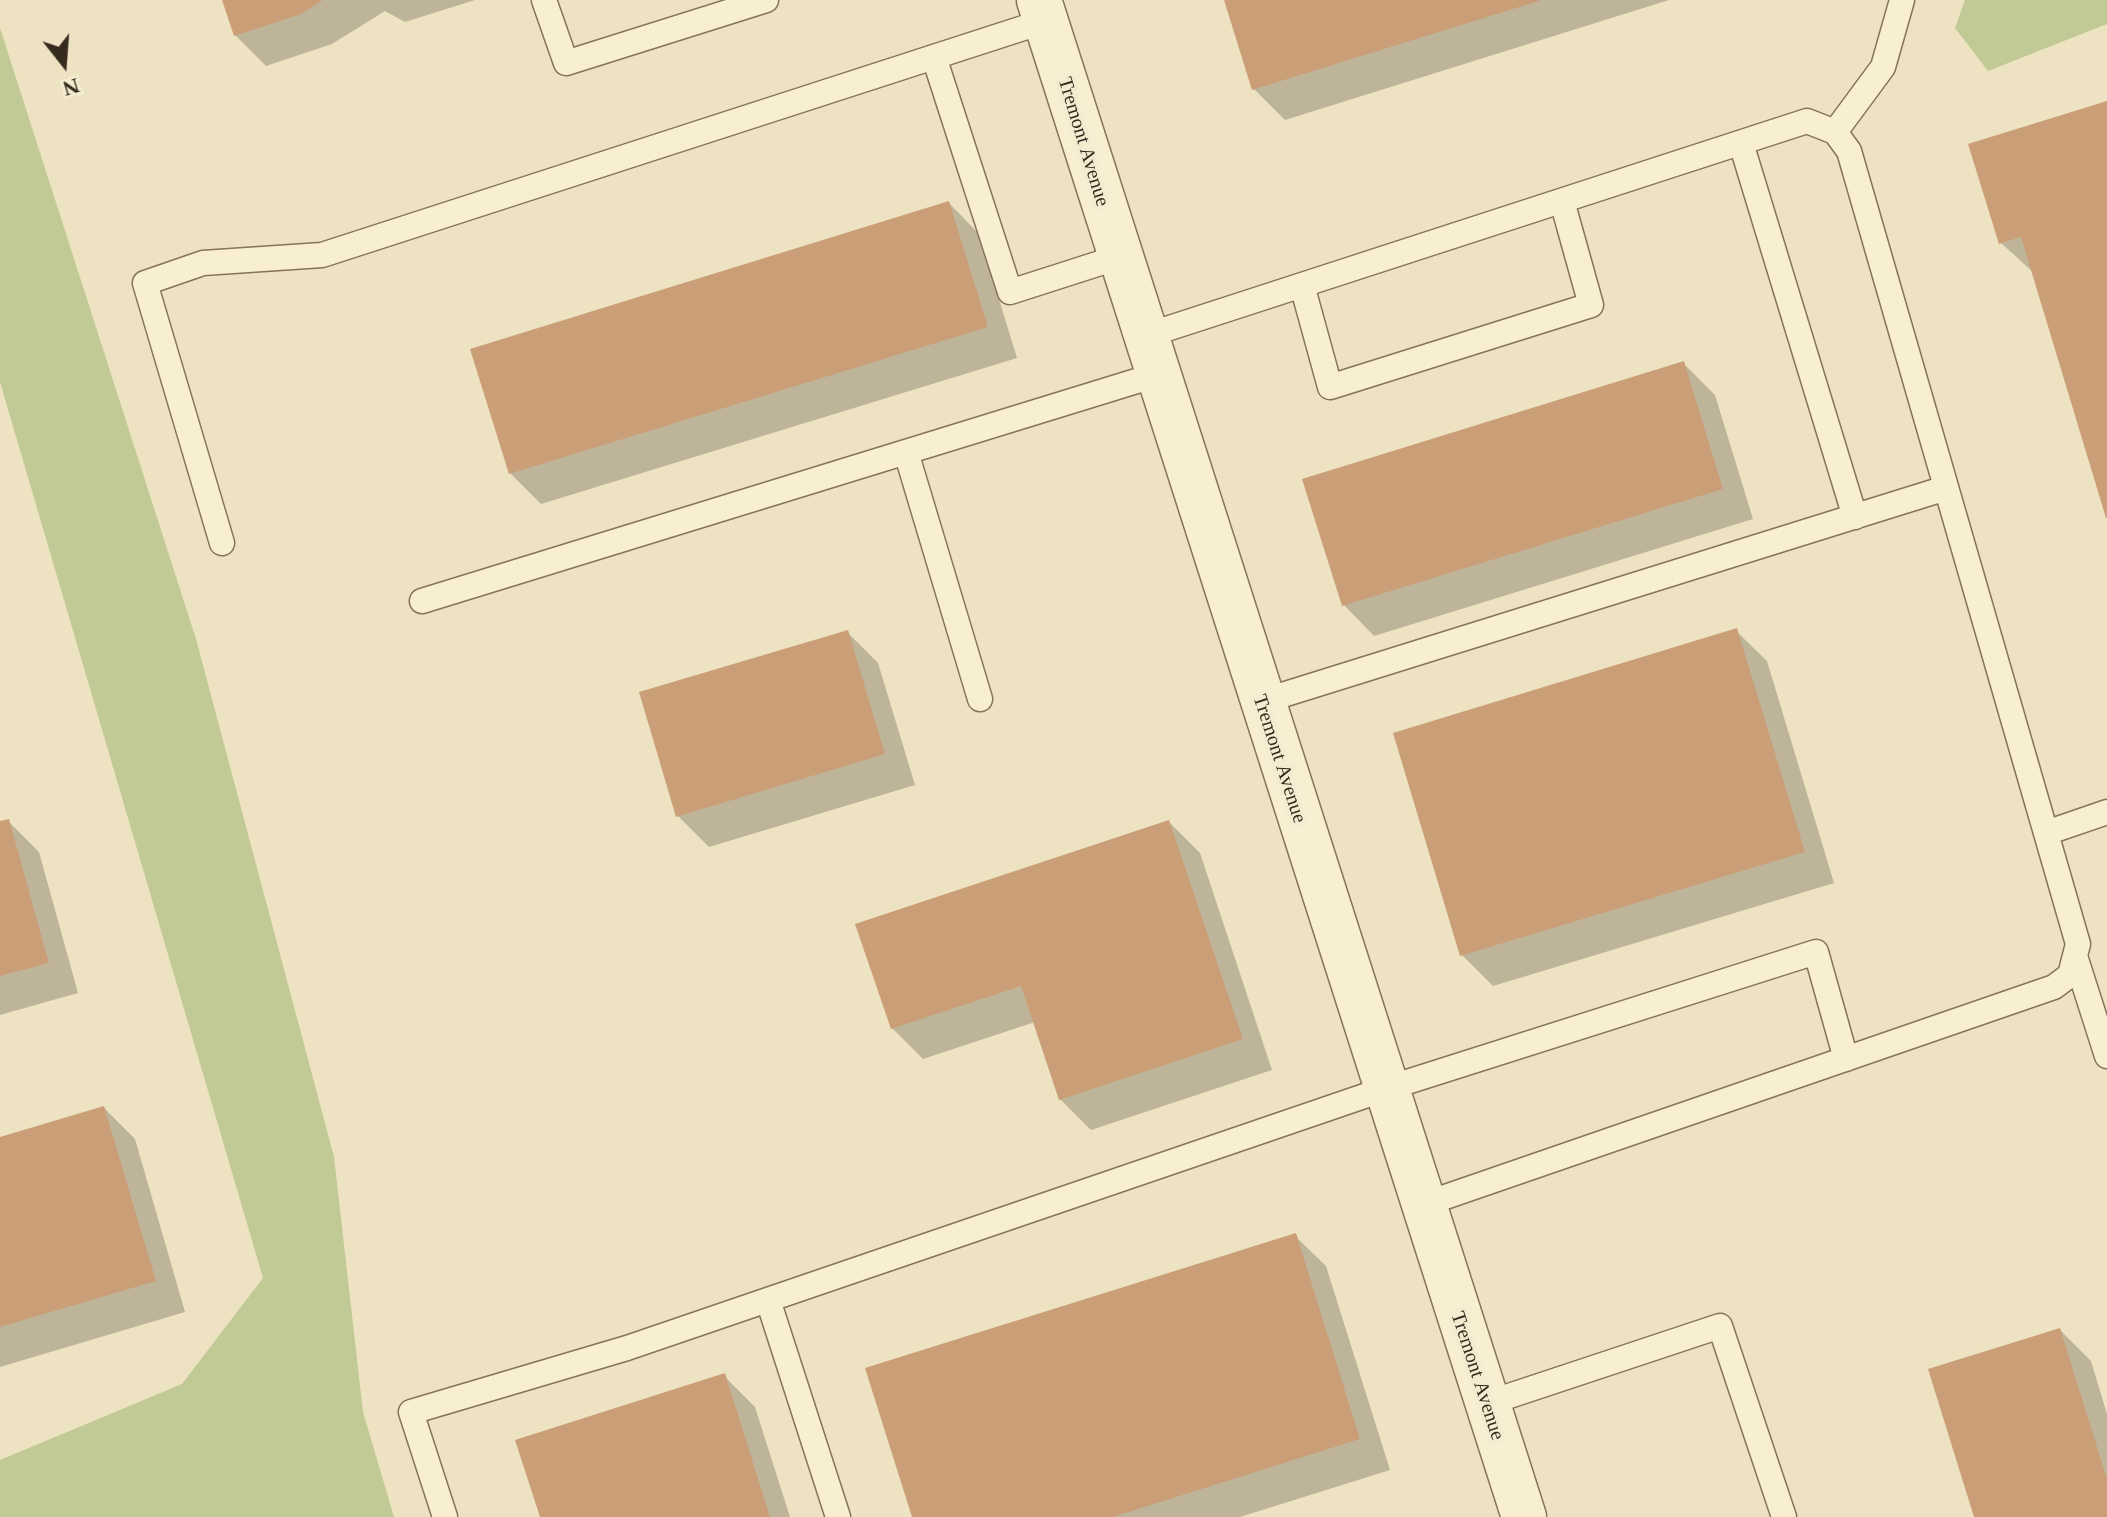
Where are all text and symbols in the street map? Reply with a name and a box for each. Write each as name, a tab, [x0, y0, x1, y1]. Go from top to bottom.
north arrow	[24, 24, 104, 104]
text: N	[60, 73, 82, 102]
street label: Tremont Avenue	[1052, 74, 1114, 210]
street label: Tremont Avenue	[1247, 692, 1311, 826]
street label: Tremont Avenue	[1445, 1309, 1509, 1443]

